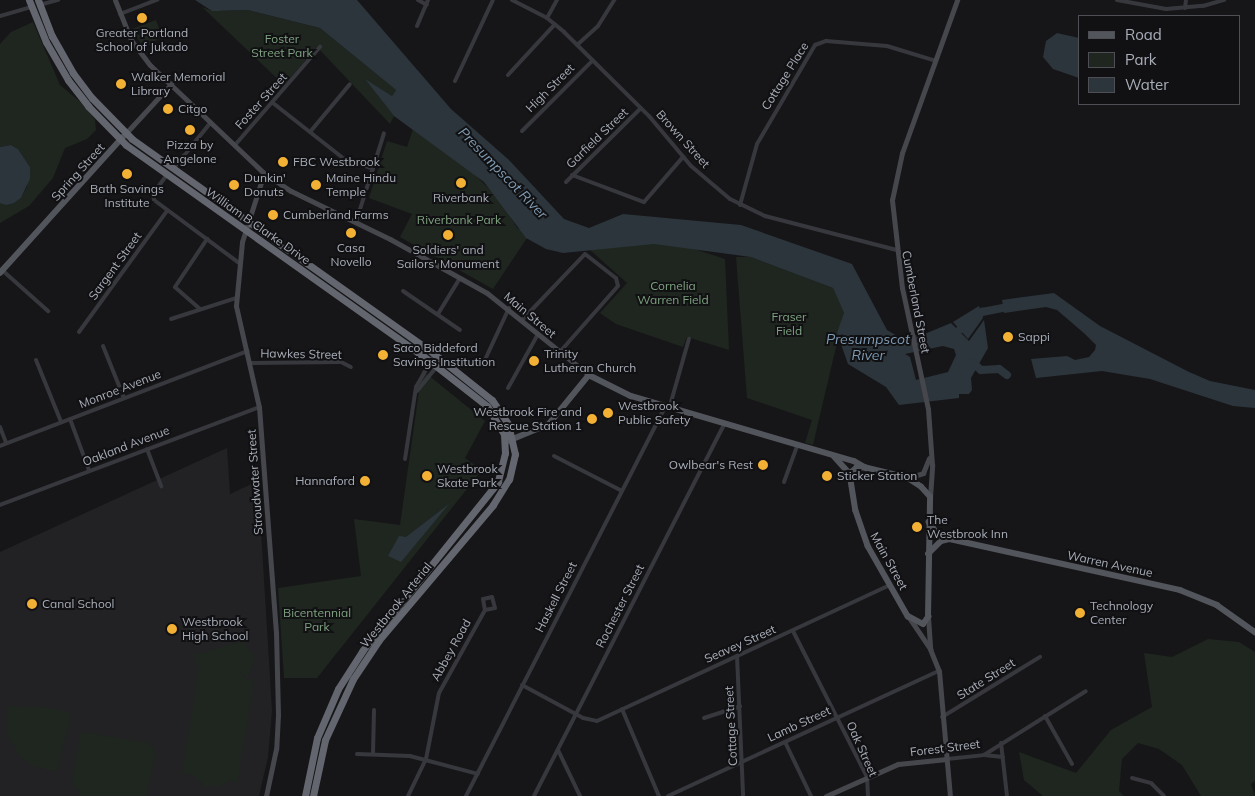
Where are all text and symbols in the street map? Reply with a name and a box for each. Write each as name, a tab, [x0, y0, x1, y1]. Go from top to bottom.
marker: Greater Portland School of Jukado	[136, 12, 148, 24]
legend	[1078, 15, 1240, 105]
text: Road	[1125, 25, 1162, 44]
place label: Greater Portland School of Jukado	[96, 26, 188, 54]
park label: Foster Street Park	[251, 32, 313, 60]
street label: Cottage Place	[758, 39, 812, 113]
text: Park	[1125, 50, 1157, 69]
street label: High Street	[523, 61, 577, 115]
place label: Walker Memorial Library	[131, 70, 225, 98]
street label: Foster Street	[232, 70, 290, 132]
text: Water	[1125, 75, 1169, 94]
marker: Walker Memorial Library	[115, 78, 127, 90]
place label: Citgo	[178, 102, 207, 116]
marker: Citgo	[162, 103, 174, 115]
street label: Garfield Street	[563, 105, 631, 171]
street label: Brown Street	[653, 107, 713, 171]
marker: Pizza by Angelone	[184, 124, 196, 136]
water label: Presumpscot River	[455, 124, 551, 222]
place label: Pizza by Angelone	[164, 138, 216, 166]
street label: Spring Street	[48, 140, 108, 204]
place label: FBC Westbrook	[293, 155, 380, 169]
marker: FBC Westbrook	[277, 156, 289, 168]
marker: Bath Savings Institute	[121, 168, 133, 180]
place label: Dunkin' Donuts	[244, 171, 286, 199]
place label: Maine Hindu Temple	[326, 171, 396, 199]
marker: Riverbank	[455, 177, 467, 189]
marker: Dunkin' Donuts	[228, 179, 240, 191]
marker: Maine Hindu Temple	[310, 179, 322, 191]
place label: Bath Savings Institute	[90, 182, 164, 210]
street label: William B Clarke Drive	[203, 184, 313, 268]
place label: Riverbank	[433, 191, 489, 205]
place label: Cumberland Farms	[283, 208, 389, 222]
marker: Cumberland Farms	[267, 209, 279, 221]
park label: Riverbank Park	[417, 213, 501, 227]
marker: Casa Novello	[345, 227, 357, 239]
street label: Sargent Street	[86, 229, 144, 303]
marker: Soldiers' and Sailors' Monument	[442, 229, 454, 241]
place label: Casa Novello	[330, 241, 372, 269]
place label: Soldiers' and Sailors' Monument	[397, 243, 499, 271]
street label: Cumberland Street	[899, 249, 933, 355]
park label: Cornelia Warren Field	[637, 279, 709, 307]
street label: Main Street	[501, 289, 559, 341]
park label: Fraser Field	[772, 310, 806, 338]
place label: Sappi	[1018, 330, 1050, 344]
water label: Presumpscot River	[826, 331, 910, 364]
marker: Sappi	[1002, 331, 1014, 343]
place label: Saco Biddeford Savings Institution	[393, 341, 495, 369]
street label: Hawkes Street	[260, 346, 342, 362]
place label: Trinity Lutheran Church	[544, 347, 636, 375]
marker: Saco Biddeford Savings Institution	[377, 349, 389, 361]
marker: Trinity Lutheran Church	[528, 355, 540, 367]
street label: Monroe Avenue	[77, 367, 163, 411]
place label: Westbrook Public Safety	[618, 399, 690, 427]
place label: Westbrook Fire and Rescue Station 1	[473, 405, 582, 433]
marker: Westbrook Public Safety	[602, 407, 614, 419]
marker: Westbrook Fire and Rescue Station 1	[586, 413, 598, 425]
street label: Oakland Avenue	[81, 423, 171, 469]
street label: Stroudwater Street	[244, 429, 266, 535]
place label: Owlbear's Rest	[669, 458, 753, 472]
marker: Owlbear's Rest	[757, 459, 769, 471]
place label: Westbrook Skate Park	[437, 462, 498, 490]
place label: Sticker Station	[837, 469, 917, 483]
marker: Westbrook Skate Park	[421, 470, 433, 482]
marker: Sticker Station	[821, 470, 833, 482]
place label: Hannaford	[295, 474, 355, 488]
marker: Hannaford	[359, 475, 371, 487]
place label: The Westbrook Inn	[927, 513, 1008, 541]
marker: The Westbrook Inn	[911, 521, 923, 533]
street label: Main Street	[867, 530, 911, 592]
street label: Warren Avenue	[1066, 548, 1154, 580]
street label: Haskell Street	[532, 559, 580, 635]
street label: Westbrook Arterial	[357, 560, 435, 650]
street label: Rochester Street	[593, 562, 647, 650]
place label: Canal School	[42, 597, 114, 611]
marker: Canal School	[26, 598, 38, 610]
place label: Technology Center	[1090, 599, 1153, 627]
park label: Bicentennial Park	[283, 606, 351, 634]
marker: Technology Center	[1074, 607, 1086, 619]
place label: Westbrook High School	[182, 615, 248, 643]
street label: Abbey Road	[428, 617, 474, 683]
street label: Seavey Street	[702, 622, 778, 666]
marker: Westbrook High School	[166, 623, 178, 635]
street label: State Street	[954, 655, 1018, 703]
street label: Cottage Street	[722, 686, 740, 766]
street label: Lamb Street	[765, 703, 833, 745]
street label: Oak Street	[843, 719, 881, 779]
street label: Forest Street	[909, 737, 981, 759]

